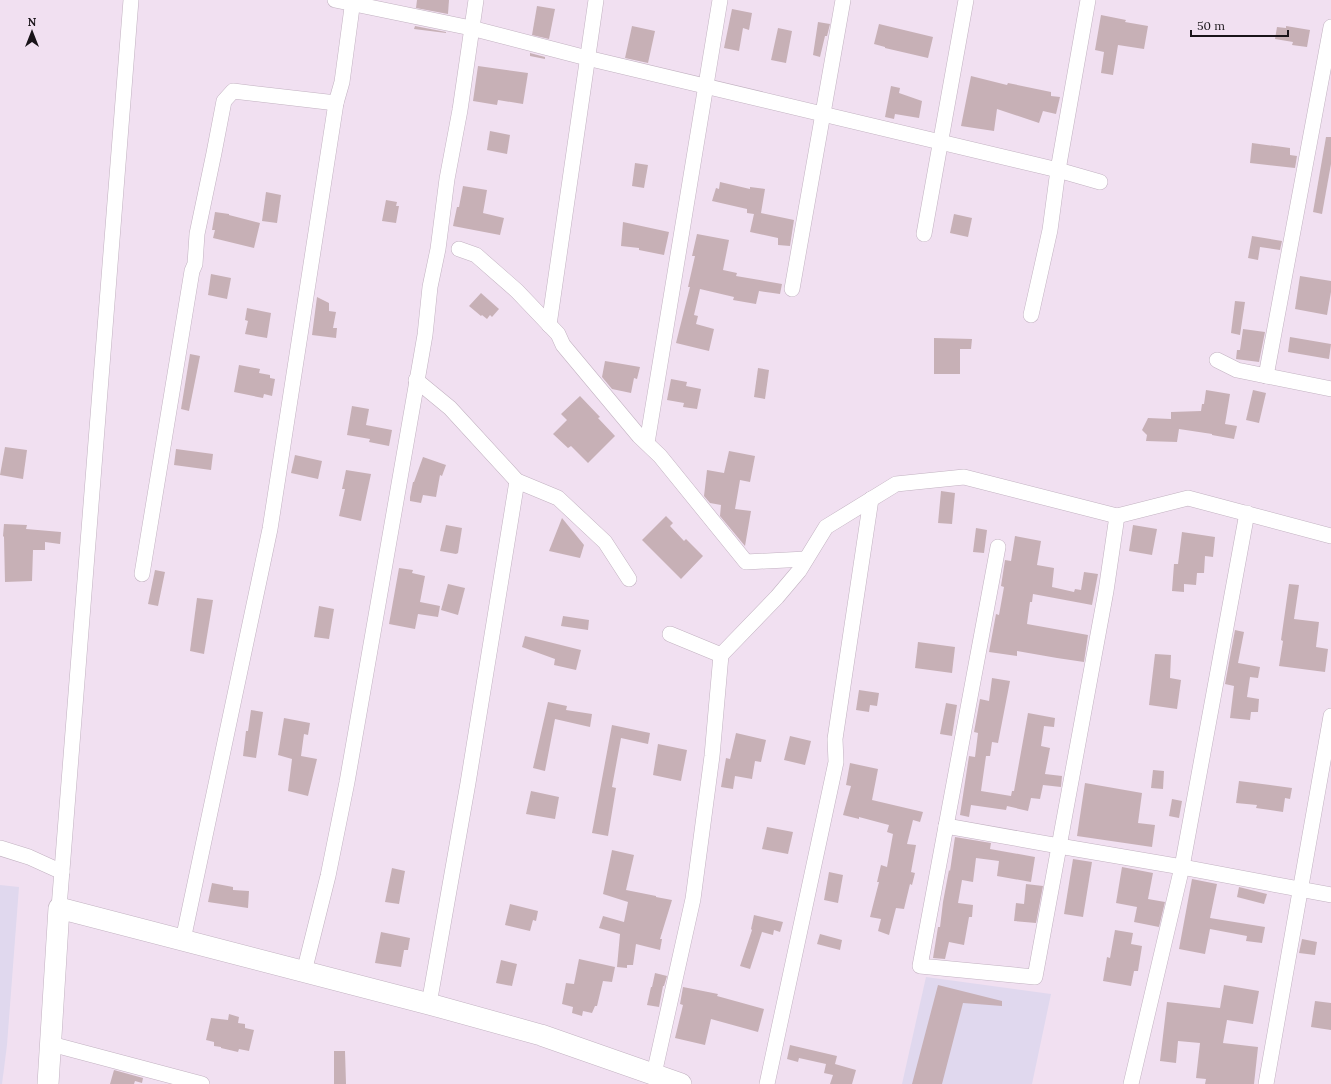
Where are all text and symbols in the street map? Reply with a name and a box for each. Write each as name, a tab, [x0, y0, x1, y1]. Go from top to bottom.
north arrow	[12, 12, 52, 52]
scale bar	[1191, 12, 1288, 38]
text: N	[28, 15, 37, 29]
text: 50 m	[1197, 18, 1225, 33]

